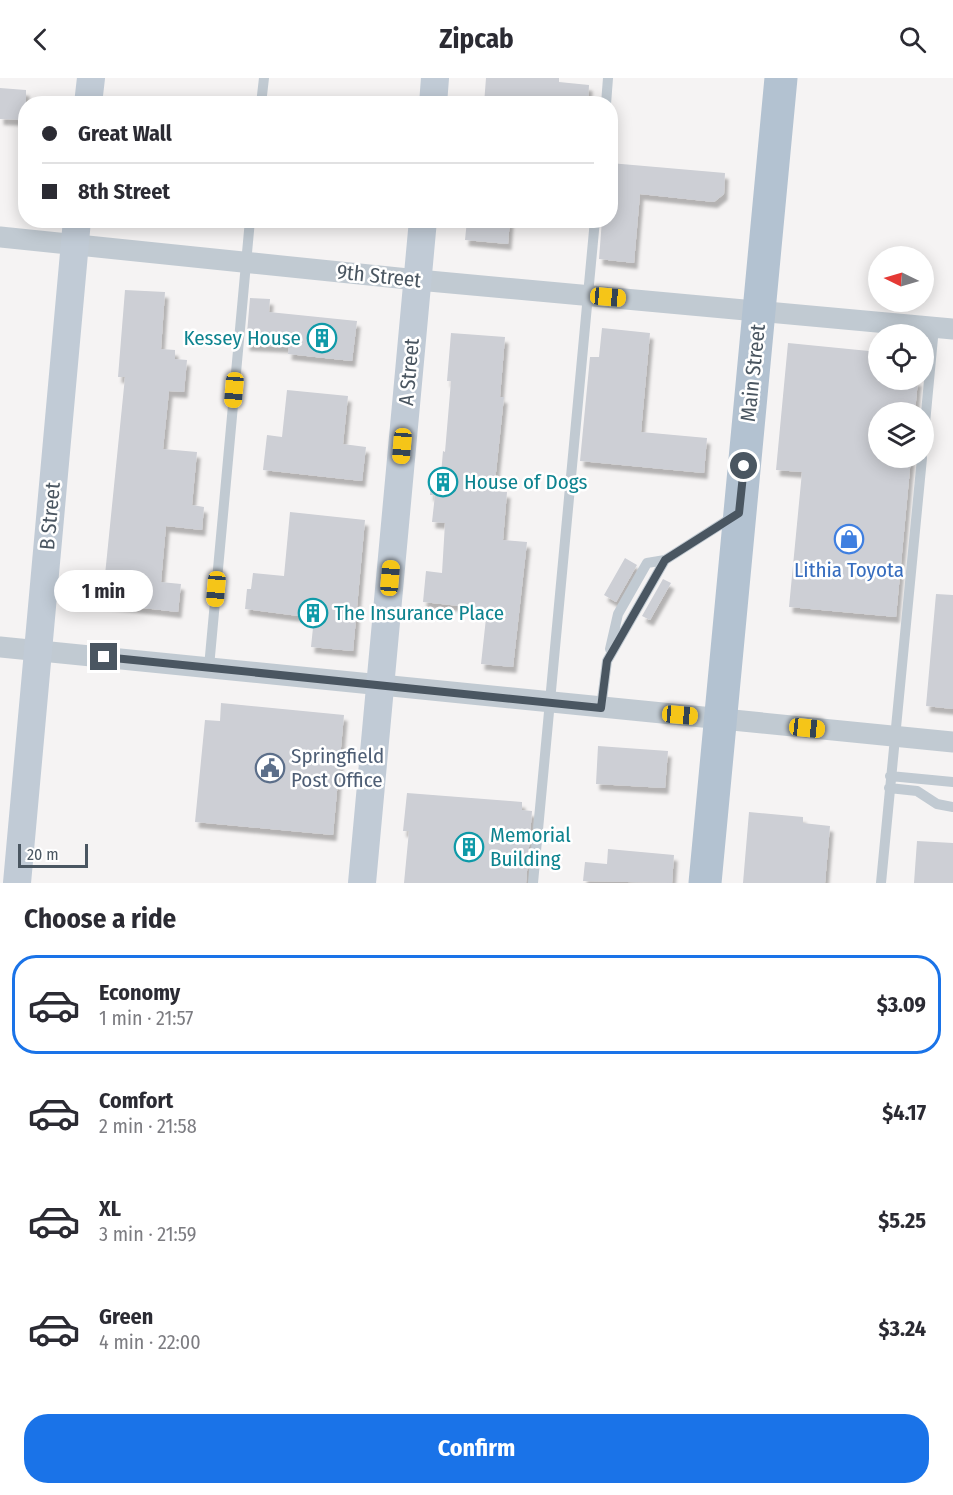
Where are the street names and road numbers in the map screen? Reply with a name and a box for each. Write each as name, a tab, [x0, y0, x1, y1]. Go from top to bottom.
street label: 9th Street	[336, 259, 423, 293]
street label: Main Street	[735, 323, 771, 423]
street label: A Street	[393, 337, 425, 407]
street label: B Street	[34, 481, 66, 551]

